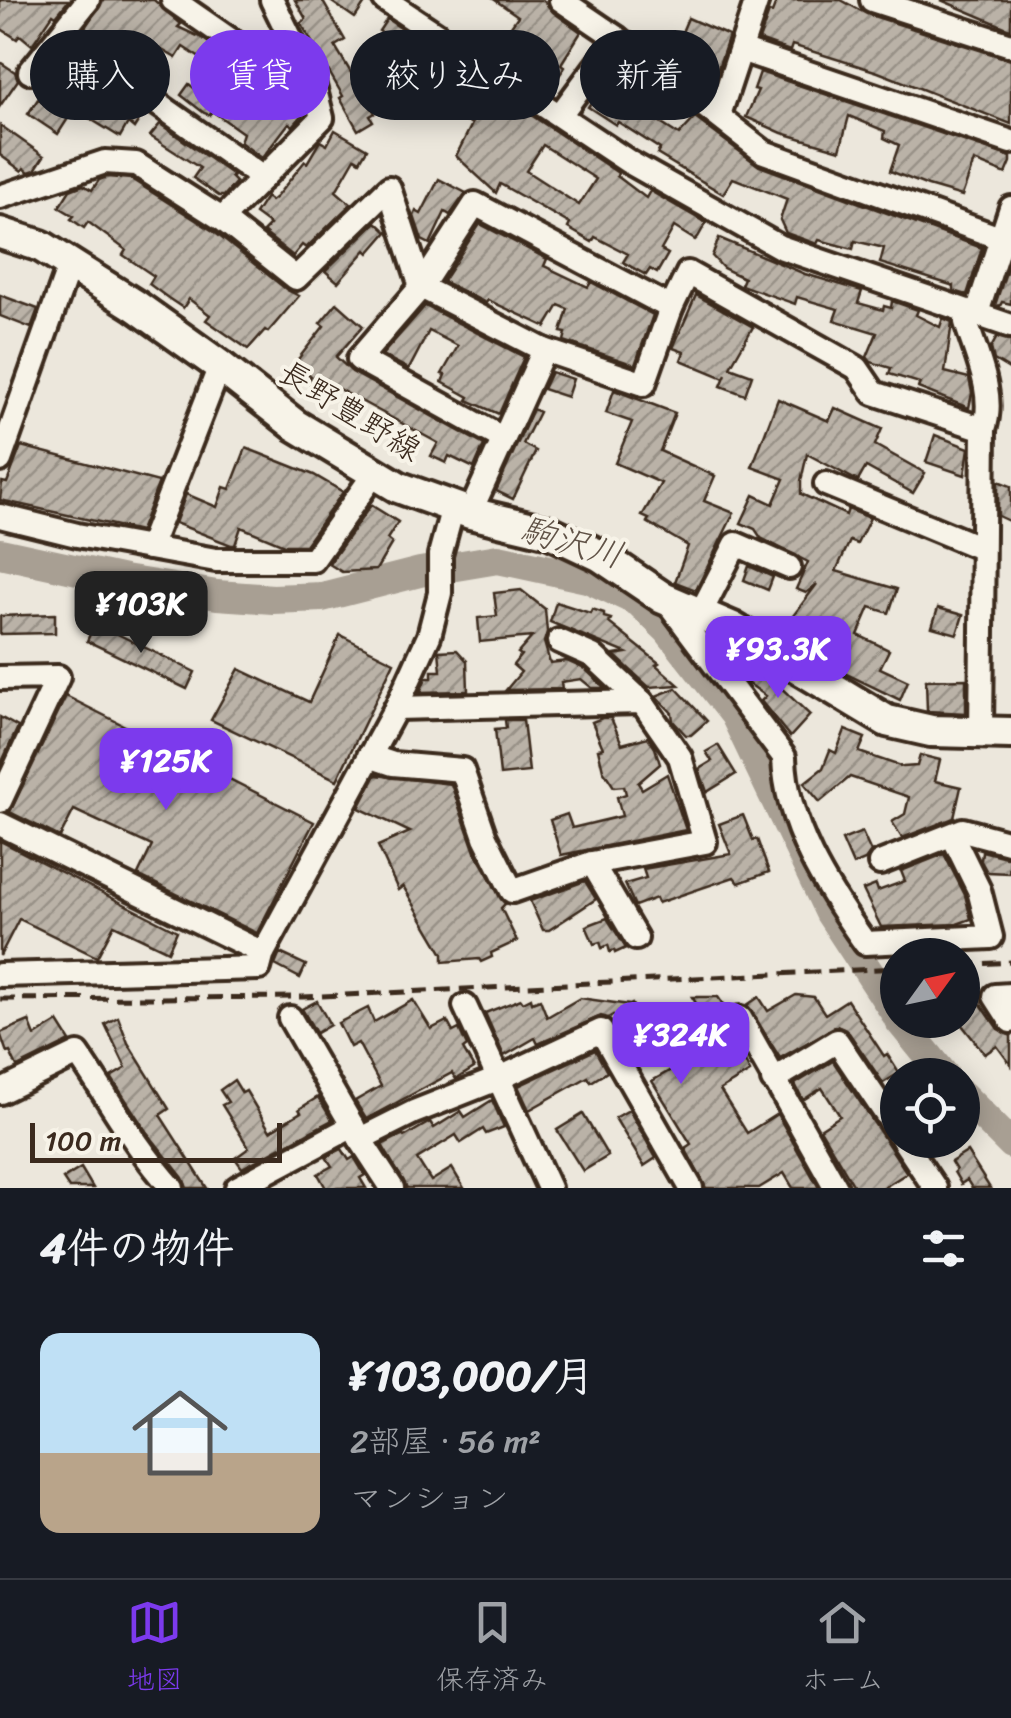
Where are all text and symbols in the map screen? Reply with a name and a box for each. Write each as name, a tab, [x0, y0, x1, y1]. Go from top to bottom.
chip: 購入	[30, 30, 170, 120]
chip: 賃貸	[190, 30, 330, 120]
chip: 絞り込み	[350, 30, 560, 120]
chip: 新着	[580, 30, 720, 120]
street label: 長野豊野線	[267, 344, 433, 478]
water label: 駒沢川	[513, 498, 631, 586]
pin: ¥103K	[71, 571, 211, 656]
text: ¥103K	[97, 575, 185, 632]
pin: ¥93.3K	[697, 616, 859, 701]
text: ¥93.3K	[727, 620, 829, 677]
pin: ¥125K	[96, 728, 236, 813]
text: ¥125K	[122, 732, 210, 789]
north arrow	[880, 938, 980, 1038]
map controls	[880, 938, 980, 1158]
pin: ¥324K	[611, 1002, 751, 1087]
text: ¥324K	[634, 1006, 728, 1063]
button: locate	[880, 1058, 980, 1158]
text: 100 m	[45, 1116, 121, 1165]
scale bar	[30, 1118, 282, 1162]
text: 4件の物件	[40, 1211, 234, 1285]
icon: filters	[916, 1221, 971, 1276]
text: ¥103,000/月	[350, 1339, 595, 1413]
icon: home	[120, 1373, 240, 1493]
text: 2部屋 · 56 m²	[350, 1413, 541, 1470]
text: マンション	[350, 1470, 509, 1527]
tab: 地図	[127, 1595, 183, 1704]
tab: 保存済み	[436, 1595, 548, 1704]
tab: ホーム	[801, 1595, 884, 1704]

